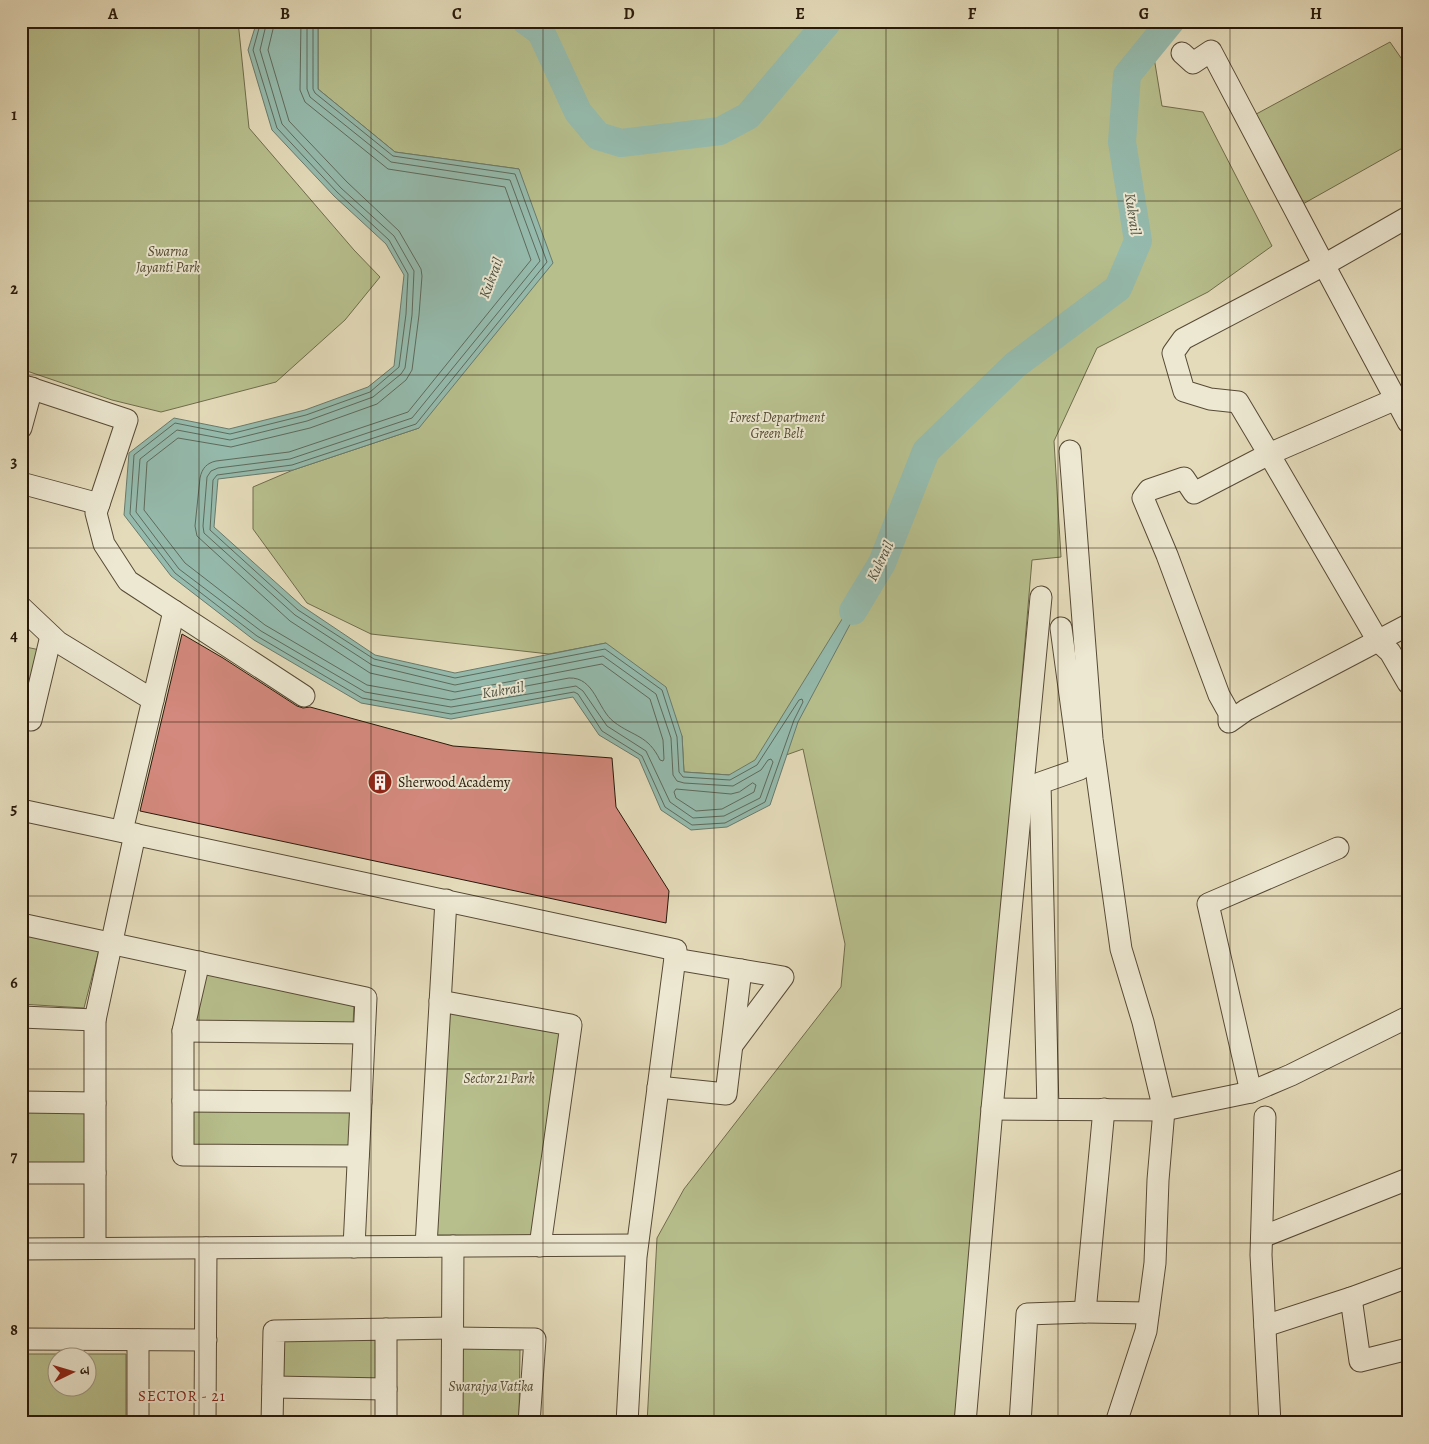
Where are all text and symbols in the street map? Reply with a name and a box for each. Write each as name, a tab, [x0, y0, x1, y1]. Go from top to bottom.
text: A	[107, 3, 119, 25]
text: B	[280, 3, 290, 25]
text: C	[452, 3, 462, 25]
text: D	[623, 3, 635, 25]
text: E	[795, 3, 805, 25]
text: F	[968, 3, 977, 25]
text: G	[1139, 3, 1149, 25]
text: H	[1310, 3, 1322, 25]
text: 1	[11, 104, 17, 126]
water label: Kukrail	[1120, 192, 1146, 237]
park label: Swarna Jayanti Park	[135, 242, 200, 277]
water label: Kukrail	[474, 254, 508, 301]
text: 2	[10, 278, 18, 300]
park label: Forest Department Green Belt	[729, 408, 826, 443]
text: 3	[11, 451, 18, 473]
water label: Kukrail	[862, 537, 898, 584]
text: 4	[10, 625, 18, 647]
water label: Kukrail	[481, 677, 526, 703]
building icon: Sherwood Academy	[367, 769, 393, 795]
place label: Sherwood Academy	[398, 773, 511, 792]
text: 5	[11, 798, 18, 820]
text: 6	[10, 972, 18, 994]
park label: Sector 21 Park	[463, 1069, 535, 1088]
text: 7	[11, 1146, 18, 1168]
text: 8	[10, 1319, 18, 1341]
north arrow	[48, 1346, 98, 1396]
text: उ	[75, 1366, 94, 1376]
park label: Swarajya Vatika	[448, 1377, 534, 1396]
district label: SECTOR - 21	[138, 1386, 226, 1406]

